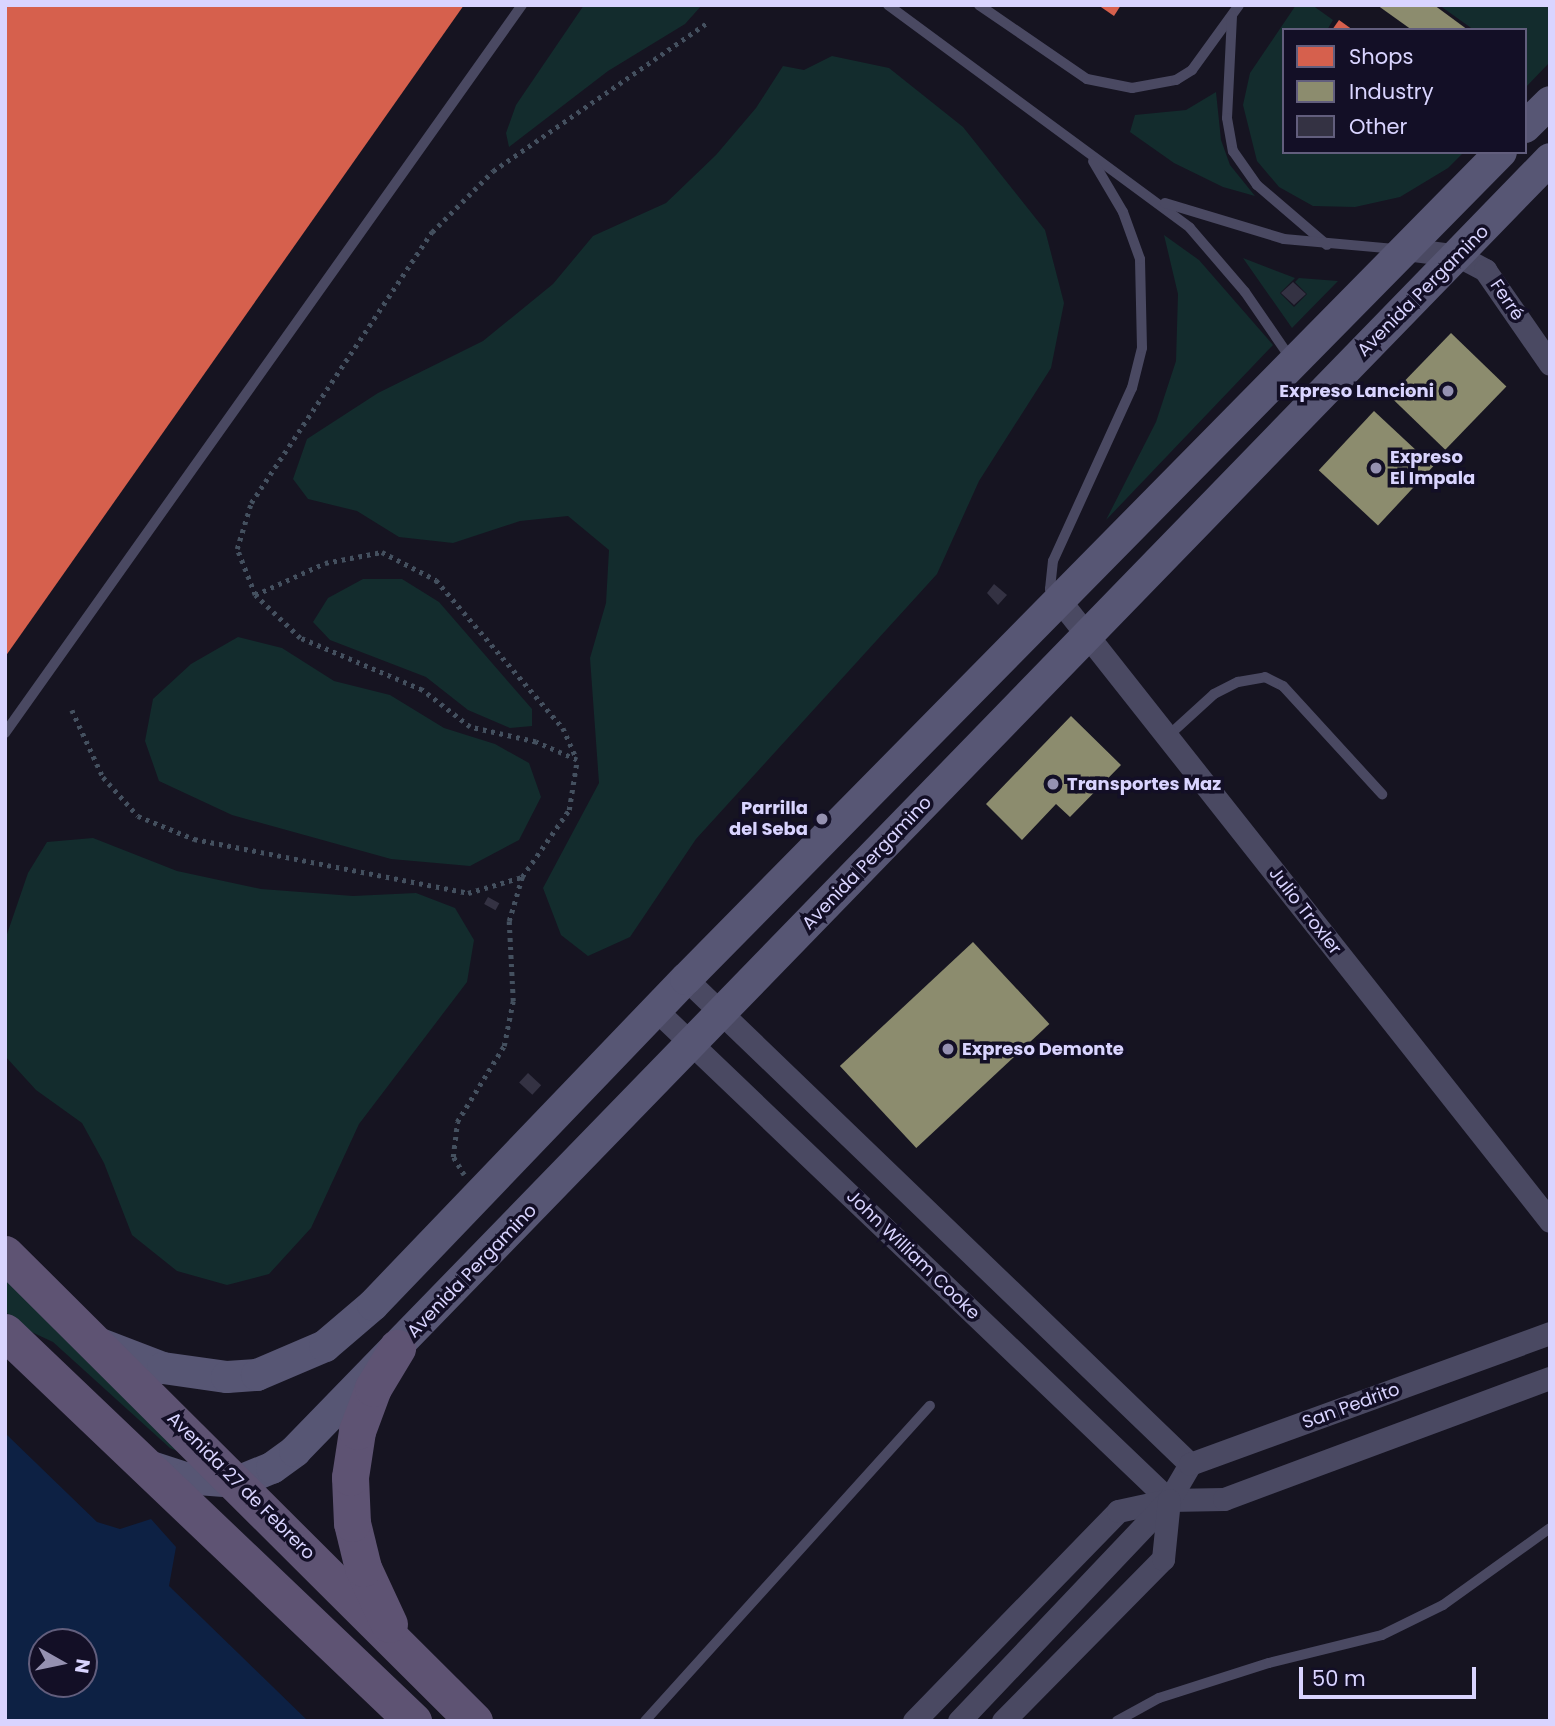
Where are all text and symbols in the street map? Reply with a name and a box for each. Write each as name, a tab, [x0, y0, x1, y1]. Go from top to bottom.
legend	[1282, 28, 1527, 154]
text: Shops	[1349, 42, 1413, 71]
text: Industry	[1349, 77, 1434, 106]
text: Other	[1349, 112, 1407, 141]
street label: Avenida Pergamino	[1353, 221, 1493, 361]
street label: Ferré	[1486, 275, 1528, 325]
place label: Expreso Lancioni	[1279, 380, 1434, 402]
marker: Expreso Lancioni	[1440, 383, 1456, 399]
place label: Expreso El Impala	[1390, 447, 1475, 490]
marker: Expreso El Impala	[1368, 460, 1384, 476]
place label: Transportes Maz	[1067, 773, 1221, 795]
marker: Transportes Maz	[1045, 776, 1061, 792]
street label: Avenida Pergamino	[798, 792, 936, 934]
place label: Parrilla del Seba	[729, 798, 808, 840]
marker: Parrilla del Seba	[814, 811, 830, 827]
street label: Julio Troxler	[1264, 863, 1346, 959]
place label: Expreso Demonte	[962, 1038, 1124, 1060]
marker: Expreso Demonte	[940, 1041, 956, 1057]
street label: John William Cooke	[842, 1186, 984, 1324]
street label: Avenida Pergamino	[403, 1200, 541, 1342]
street label: San Pedrito	[1299, 1378, 1403, 1434]
street label: Avenida 27 de Febrero	[163, 1408, 319, 1564]
north arrow	[28, 1628, 98, 1698]
scale bar	[1303, 1652, 1480, 1696]
text: N	[68, 1657, 97, 1675]
text: 50 m	[1312, 1664, 1366, 1693]

